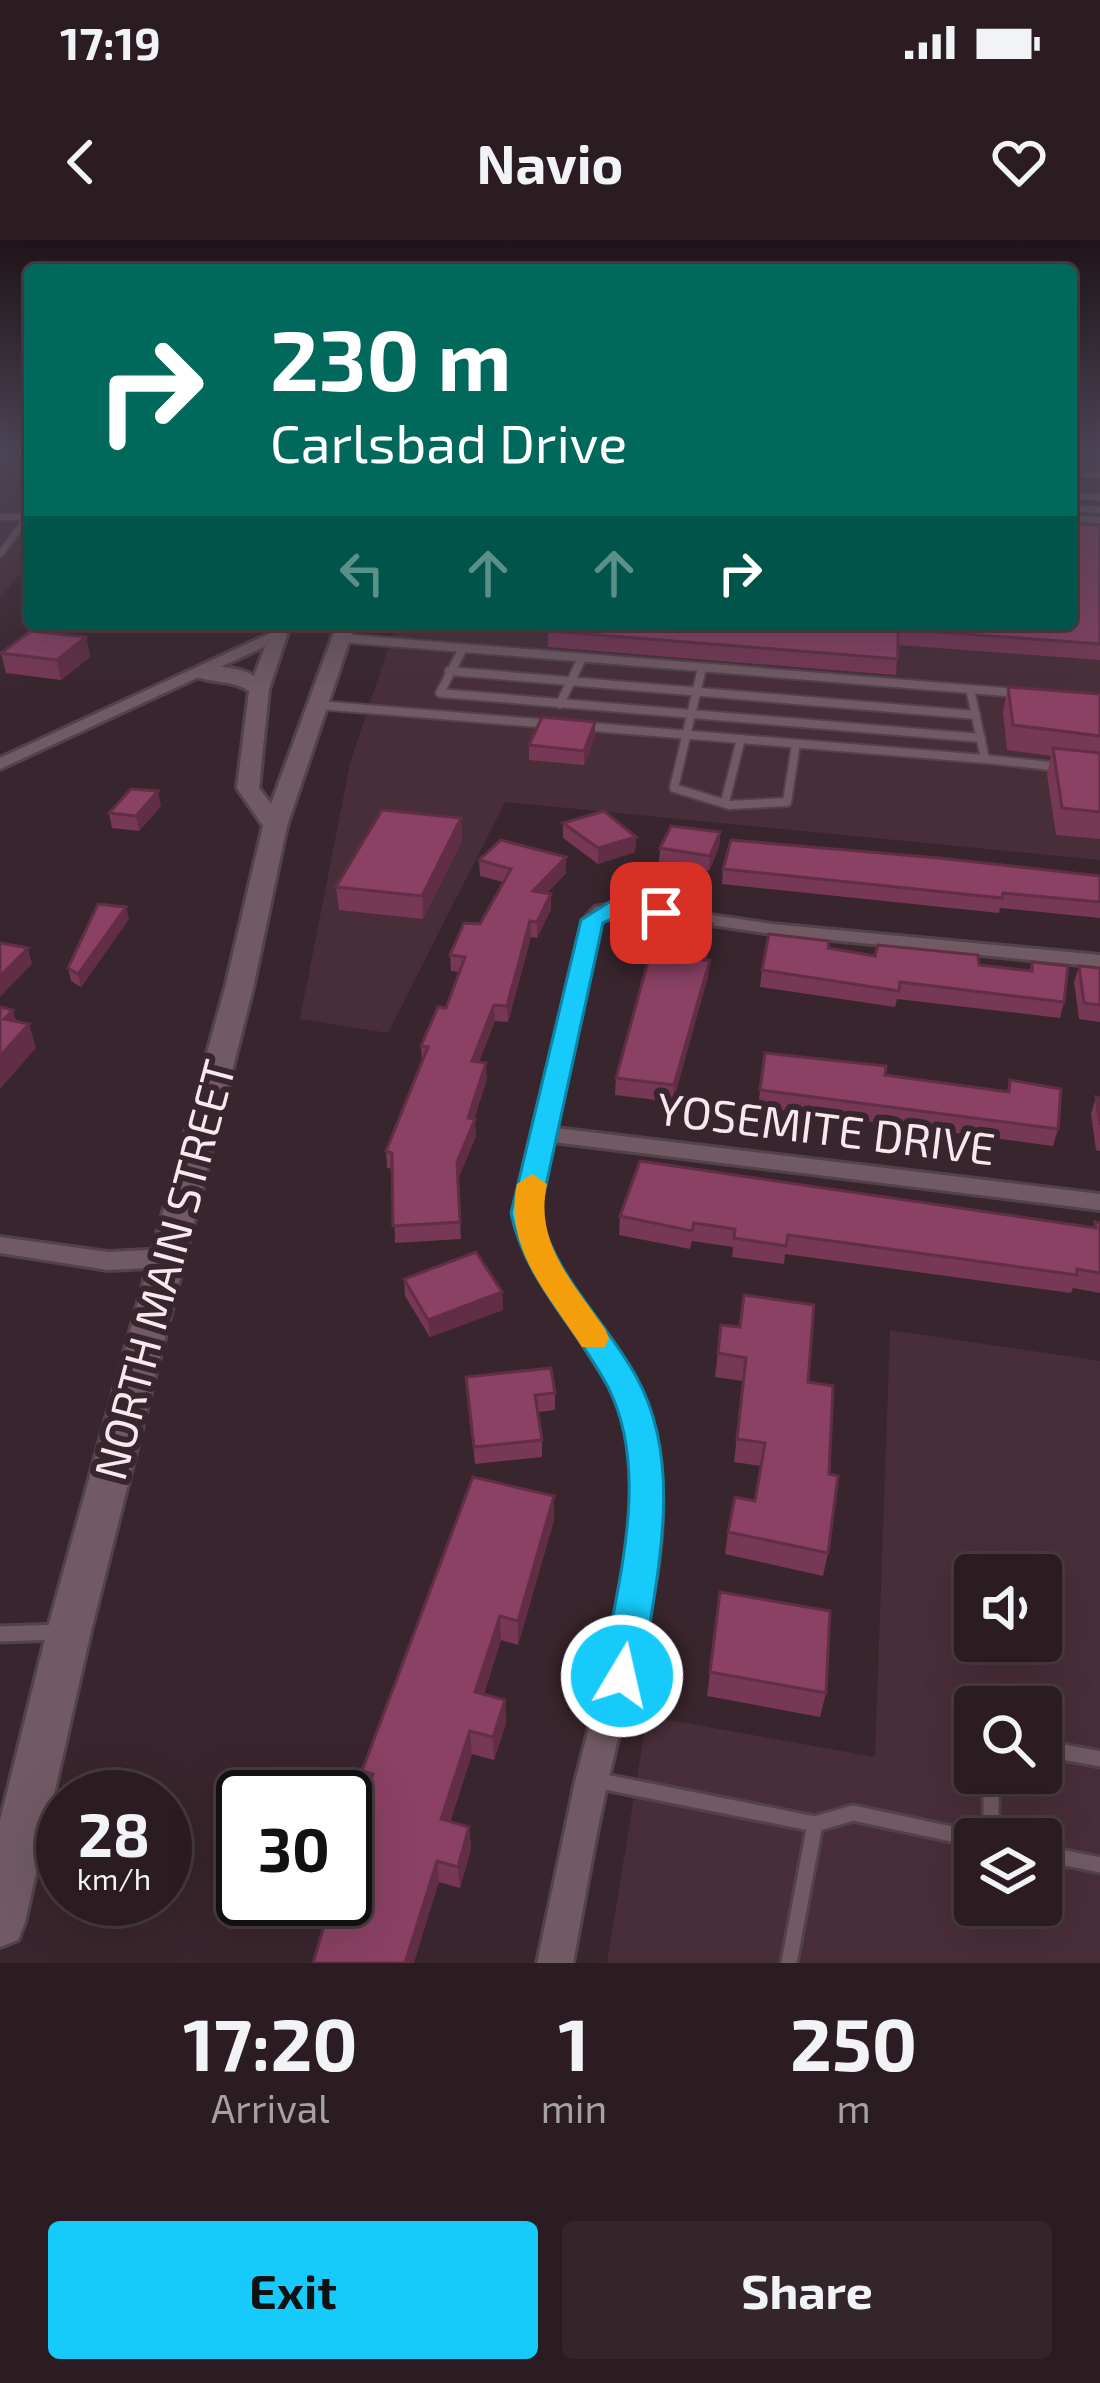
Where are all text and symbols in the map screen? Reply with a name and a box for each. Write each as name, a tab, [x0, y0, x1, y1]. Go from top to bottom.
text: 17:19	[60, 15, 161, 69]
icon: back	[48, 129, 114, 195]
icon: heart	[986, 129, 1052, 195]
text: Navio	[477, 130, 623, 195]
text: 230 m	[270, 307, 512, 408]
icon: right	[72, 312, 228, 468]
text: Carlsbad Drive	[270, 409, 627, 474]
icon: left	[329, 540, 395, 606]
icon: ahead	[455, 540, 521, 606]
icon: ahead	[581, 540, 647, 606]
icon: right	[707, 540, 773, 606]
pin	[610, 862, 712, 964]
icon: arrive	[628, 880, 694, 946]
street label: NORTH MAIN STREET	[81, 1054, 245, 1485]
street label: YOSEMITE DRIVE	[654, 1079, 998, 1175]
map controls	[954, 1554, 1062, 1926]
button: sound	[954, 1554, 1062, 1662]
position arrow	[559, 1613, 685, 1739]
button: search	[954, 1686, 1062, 1794]
speed limit sign: 30	[216, 1770, 372, 1926]
text: 28	[78, 1797, 150, 1869]
button: layers	[954, 1818, 1062, 1926]
text: km/h	[77, 1860, 151, 1896]
text: 17:20	[183, 1999, 358, 2085]
text: 1	[558, 1999, 589, 2085]
text: 250	[790, 1999, 917, 2085]
text: Arrival	[211, 2084, 330, 2131]
text: min	[541, 2084, 607, 2131]
text: m	[836, 2084, 871, 2131]
button: Exit	[48, 2221, 538, 2359]
button: Share	[562, 2221, 1052, 2359]

